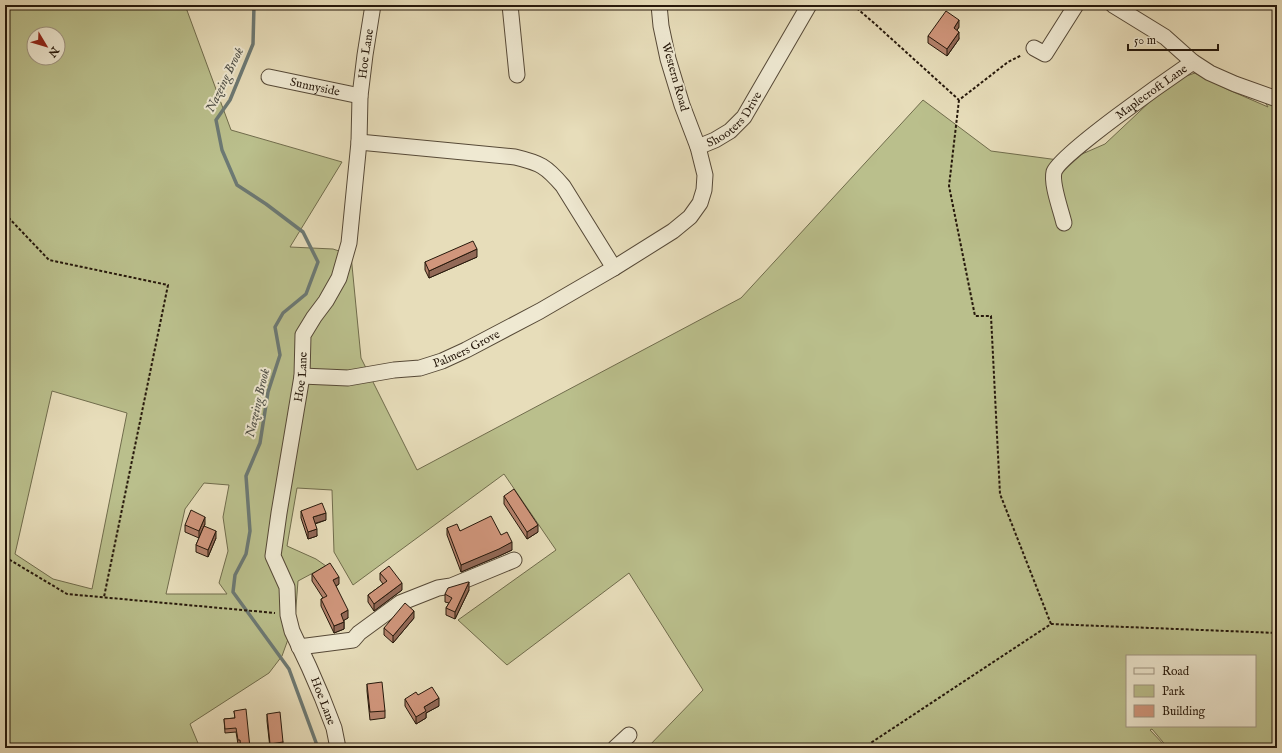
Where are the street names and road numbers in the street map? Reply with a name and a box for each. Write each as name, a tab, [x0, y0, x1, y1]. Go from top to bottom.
street label: Hoe Lane	[355, 27, 377, 80]
street label: Western Road	[658, 41, 692, 114]
street label: Maplecroft Lane	[1113, 61, 1190, 122]
street label: Sunnyside	[289, 74, 342, 99]
street label: Shooters Drive	[704, 88, 765, 150]
street label: Palmers Grove	[431, 326, 503, 371]
street label: Hoe Lane	[290, 351, 310, 403]
street label: Hoe Lane	[307, 675, 339, 728]

